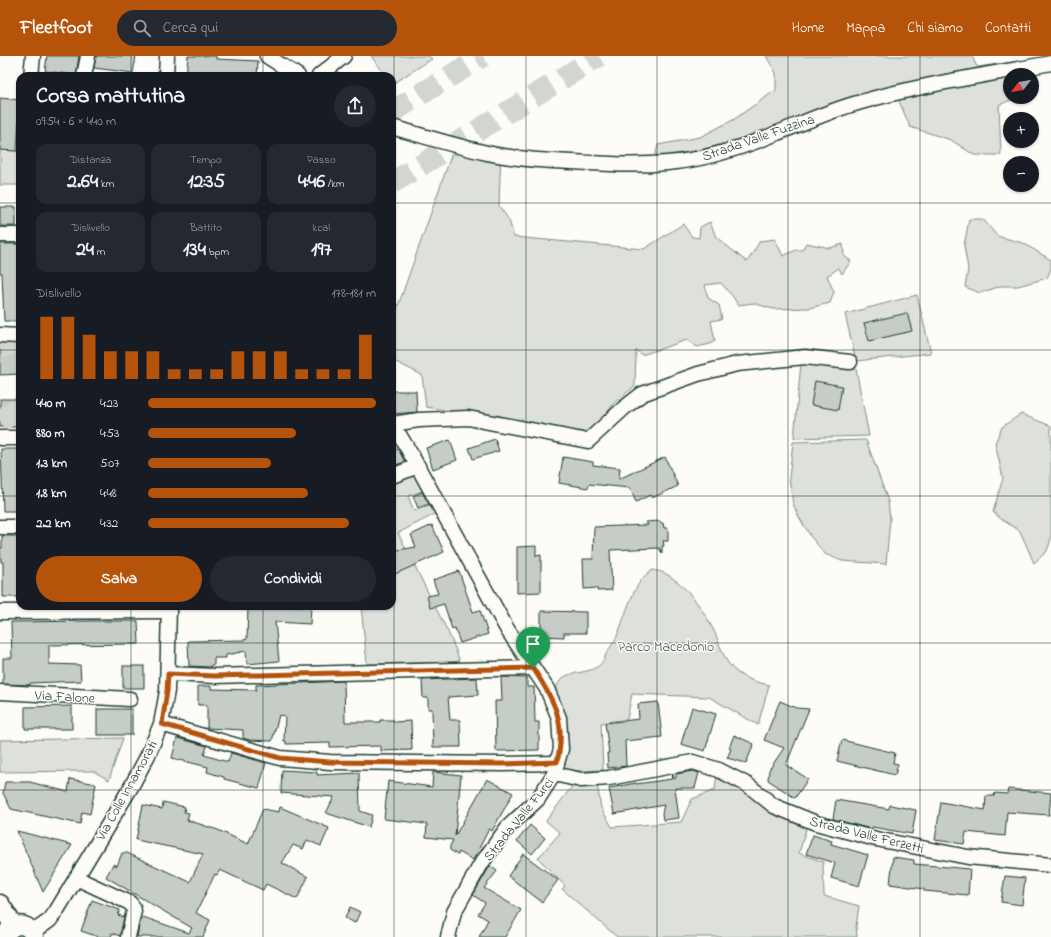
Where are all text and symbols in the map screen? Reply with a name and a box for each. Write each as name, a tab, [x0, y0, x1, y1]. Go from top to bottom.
search box	[117, 10, 397, 46]
text: Fleetfoot	[20, 15, 93, 42]
icon: search	[131, 17, 153, 39]
text: Cerca qui	[163, 17, 218, 39]
text: Home	[792, 18, 824, 39]
text: Mappa	[846, 18, 885, 39]
text: Chi siamo	[907, 18, 963, 39]
text: Contatti	[985, 18, 1031, 39]
north arrow	[1003, 68, 1039, 104]
map controls	[1003, 68, 1039, 192]
text: Corsa mattutina	[36, 81, 185, 113]
button: share	[334, 85, 376, 127]
street label: Strada Valle Fuzzina	[699, 109, 818, 168]
text: 09:54 · 6 × 440 m	[36, 112, 116, 131]
button: +	[1003, 112, 1039, 148]
text: Distanza	[70, 152, 111, 168]
text: Tempo	[190, 152, 222, 168]
text: Passo	[307, 152, 336, 168]
button: −	[1003, 156, 1039, 192]
text: 2.64	[67, 168, 98, 197]
text: 12:35	[187, 168, 225, 197]
text: 4:46	[298, 168, 325, 197]
text: km	[98, 176, 114, 192]
text: /km	[325, 176, 345, 192]
text: Dislivello	[71, 220, 110, 236]
text: Battito	[190, 220, 222, 236]
text: kcal	[313, 220, 330, 236]
text: 24	[76, 236, 94, 265]
text: 134	[183, 236, 206, 265]
text: 197	[311, 236, 332, 265]
text: m	[94, 244, 105, 260]
text: bpm	[206, 244, 229, 260]
text: Dislivello	[36, 284, 81, 303]
text: 178–181 m	[331, 284, 376, 303]
text: 440 m	[36, 394, 66, 413]
text: 4:23	[100, 394, 118, 413]
text: 880 m	[36, 424, 65, 443]
text: 4:53	[100, 424, 119, 443]
text: 1.3 km	[36, 454, 67, 473]
text: 5:07	[100, 454, 120, 473]
text: 1.8 km	[36, 484, 67, 503]
text: 4:48	[100, 484, 117, 503]
text: 2.2 km	[36, 514, 71, 533]
text: 4:32	[100, 514, 118, 533]
button: Salva	[36, 556, 202, 602]
button: Condividi	[210, 556, 376, 602]
pin	[516, 627, 550, 668]
icon: arrive	[522, 633, 544, 655]
park label: Parco Macedonio	[618, 637, 714, 658]
street label: Via Falone	[33, 685, 96, 710]
street label: Via Colle Innamorati	[91, 737, 164, 846]
street label: Strada Valle Furci	[479, 774, 560, 866]
street label: Strada Valle Ferzetti	[807, 811, 926, 860]

